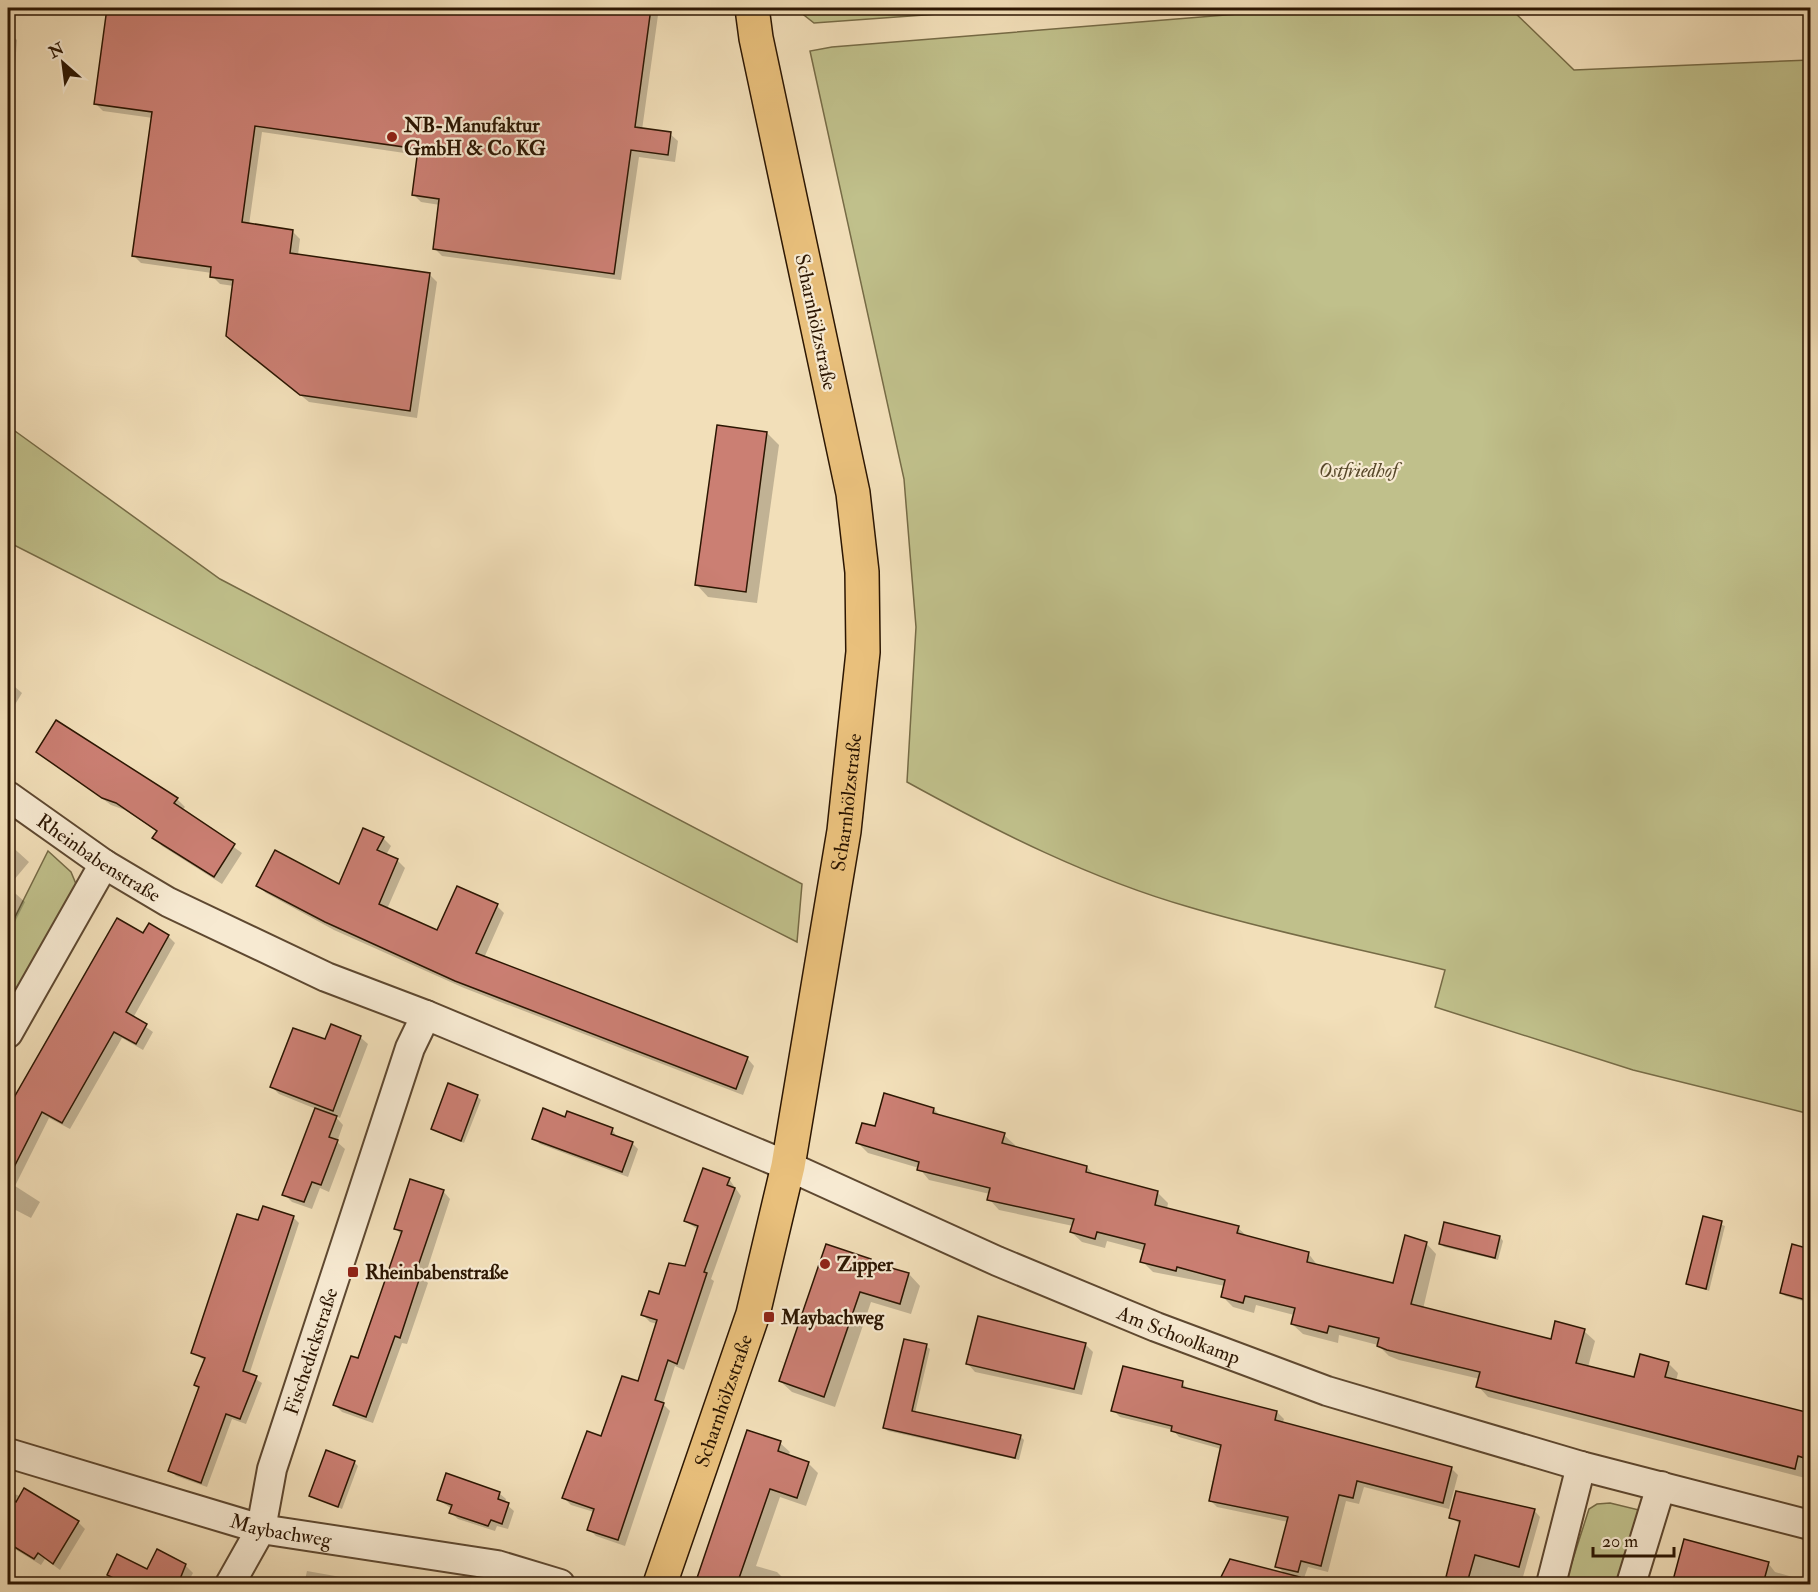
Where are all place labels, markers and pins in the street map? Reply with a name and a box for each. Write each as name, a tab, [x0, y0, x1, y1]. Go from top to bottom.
place label: NB-Manufaktur GmbH & Co KG	[403, 113, 546, 161]
marker: NB-Manufaktur GmbH & Co KG	[385, 130, 399, 144]
place label: Zipper	[837, 1252, 894, 1278]
marker: Zipper	[818, 1257, 832, 1271]
place label: Rheinbabenstraße	[365, 1260, 509, 1285]
marker: Rheinbabenstraße	[346, 1265, 360, 1279]
place label: Maybachweg	[780, 1305, 885, 1331]
marker: Maybachweg	[762, 1310, 776, 1324]

